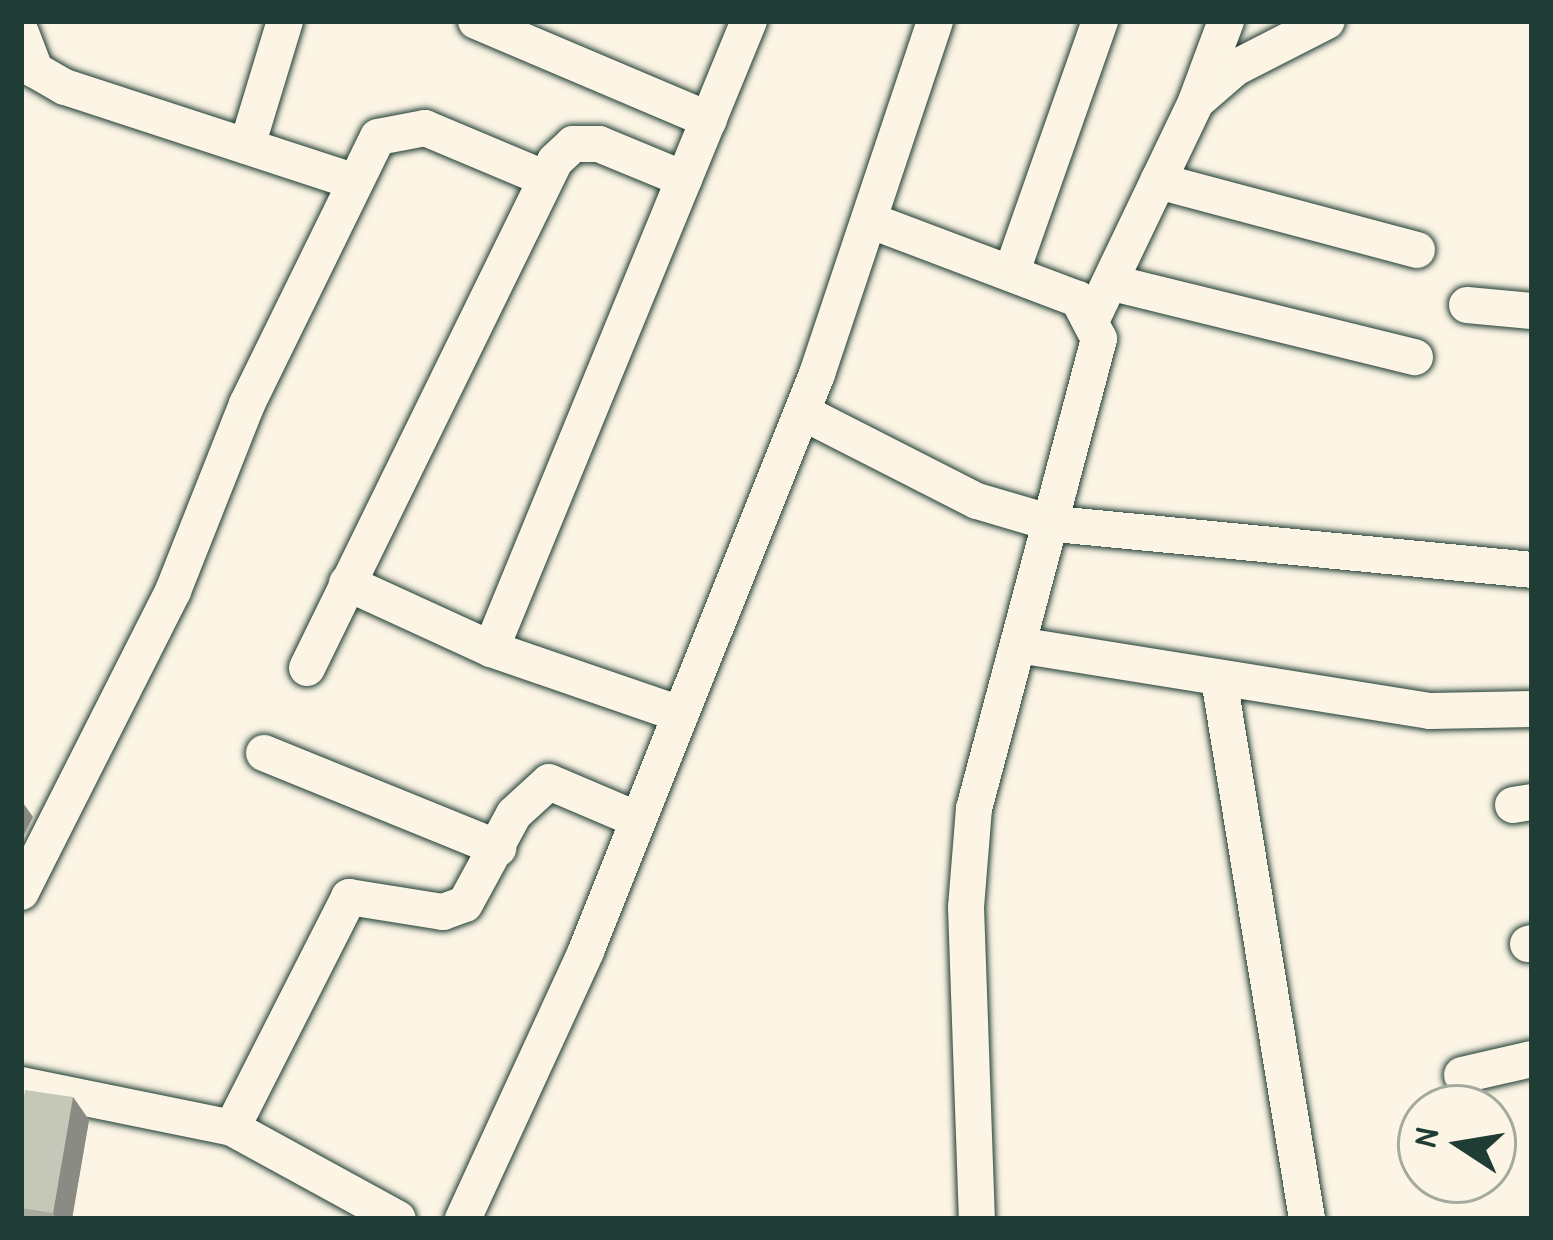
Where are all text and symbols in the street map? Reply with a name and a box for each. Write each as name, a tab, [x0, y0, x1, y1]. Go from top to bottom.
north arrow	[1397, 1084, 1517, 1204]
text: N	[1401, 1124, 1448, 1150]

